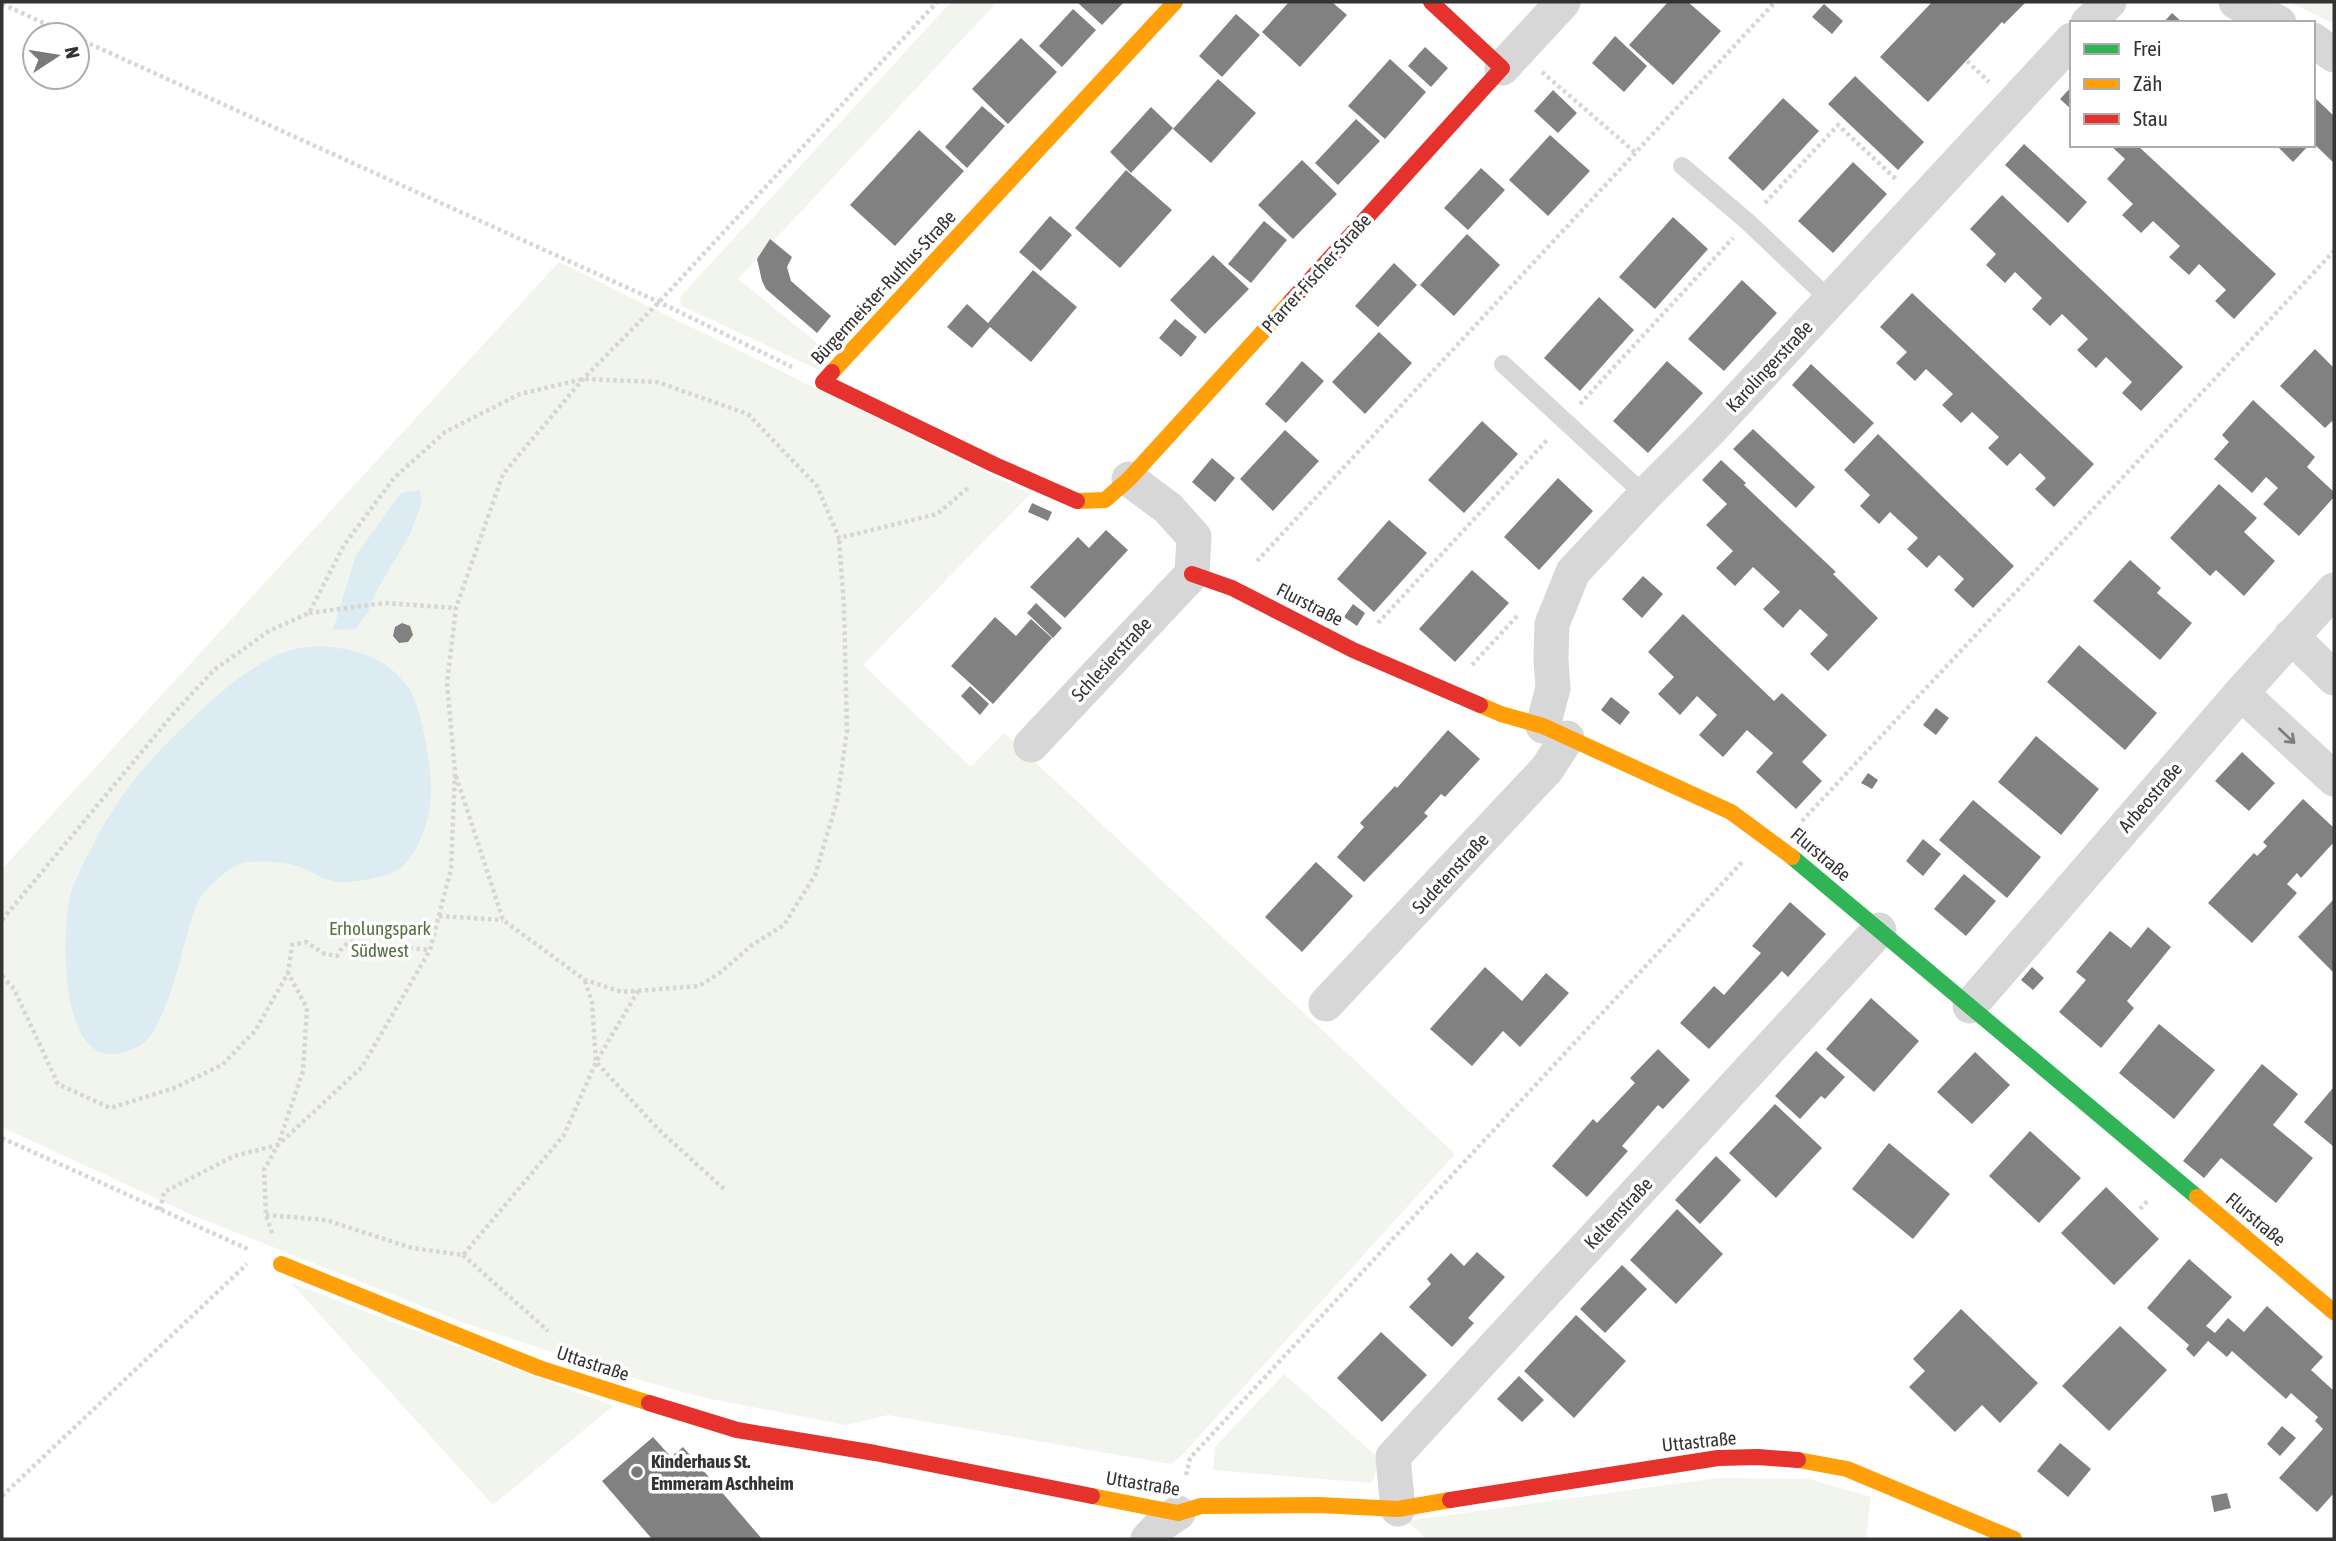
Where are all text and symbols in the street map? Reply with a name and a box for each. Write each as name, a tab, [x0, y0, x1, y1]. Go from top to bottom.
north arrow	[21, 21, 91, 91]
legend	[2070, 21, 2315, 147]
text: Frei	[2133, 36, 2162, 60]
text: N	[61, 45, 85, 60]
text: Zäh	[2133, 71, 2162, 95]
text: Stau	[2133, 106, 2168, 130]
street label: Bürgermeister-Ruthus-Straße	[806, 206, 960, 368]
street label: Pfarrer-Fischer-Straße	[1257, 209, 1375, 337]
street label: Karolingerstraße	[1721, 316, 1817, 416]
street label: Flurstraße	[1273, 578, 1347, 630]
street label: Schlesierstraße	[1067, 612, 1155, 706]
one-way arrow	[2278, 727, 2295, 744]
street label: Arbeostraße	[2114, 758, 2186, 836]
street label: Flurstraße	[1787, 823, 1855, 885]
street label: Sudetenstraße	[1407, 828, 1493, 918]
park label: Erholungspark Südwest	[329, 917, 432, 961]
street label: Keltenstraße	[1579, 1173, 1657, 1253]
street label: Flurstraße	[2222, 1188, 2290, 1250]
street label: Uttastraße	[554, 1341, 632, 1385]
street label: Uttastraße	[1661, 1426, 1737, 1456]
place label: Kinderhaus St. Emmeram Aschheim	[651, 1450, 794, 1494]
marker: Kinderhaus St. Emmeram Aschheim	[629, 1464, 645, 1480]
street label: Uttastraße	[1104, 1466, 1182, 1500]

